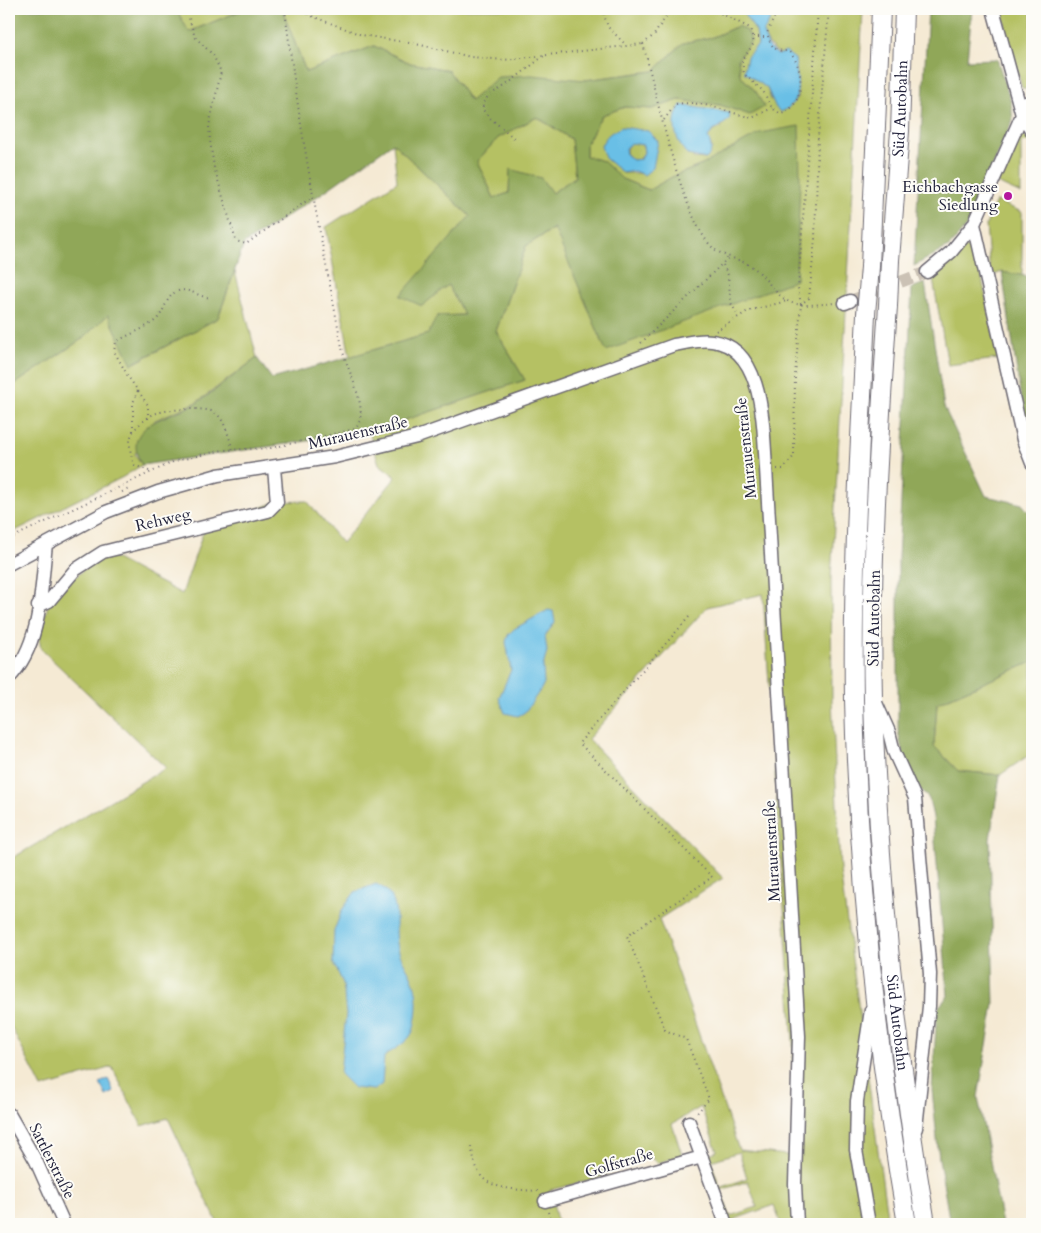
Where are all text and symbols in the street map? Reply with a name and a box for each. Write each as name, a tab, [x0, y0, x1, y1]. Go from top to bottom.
street label: Süd Autobahn	[887, 60, 913, 158]
place label: Eichbachgasse Siedlung	[902, 176, 998, 216]
marker: Eichbachgasse Siedlung	[1002, 190, 1014, 202]
street label: Murauenstraße	[730, 396, 762, 500]
street label: Murauenstraße	[306, 411, 410, 455]
street label: Rehweg	[133, 503, 193, 537]
street label: Süd Autobahn	[862, 569, 886, 667]
street label: Murauenstraße	[758, 800, 786, 902]
street label: Süd Autobahn	[881, 973, 914, 1072]
street label: Sattlerstraße	[24, 1119, 80, 1203]
street label: Golfstraße	[582, 1143, 656, 1183]

